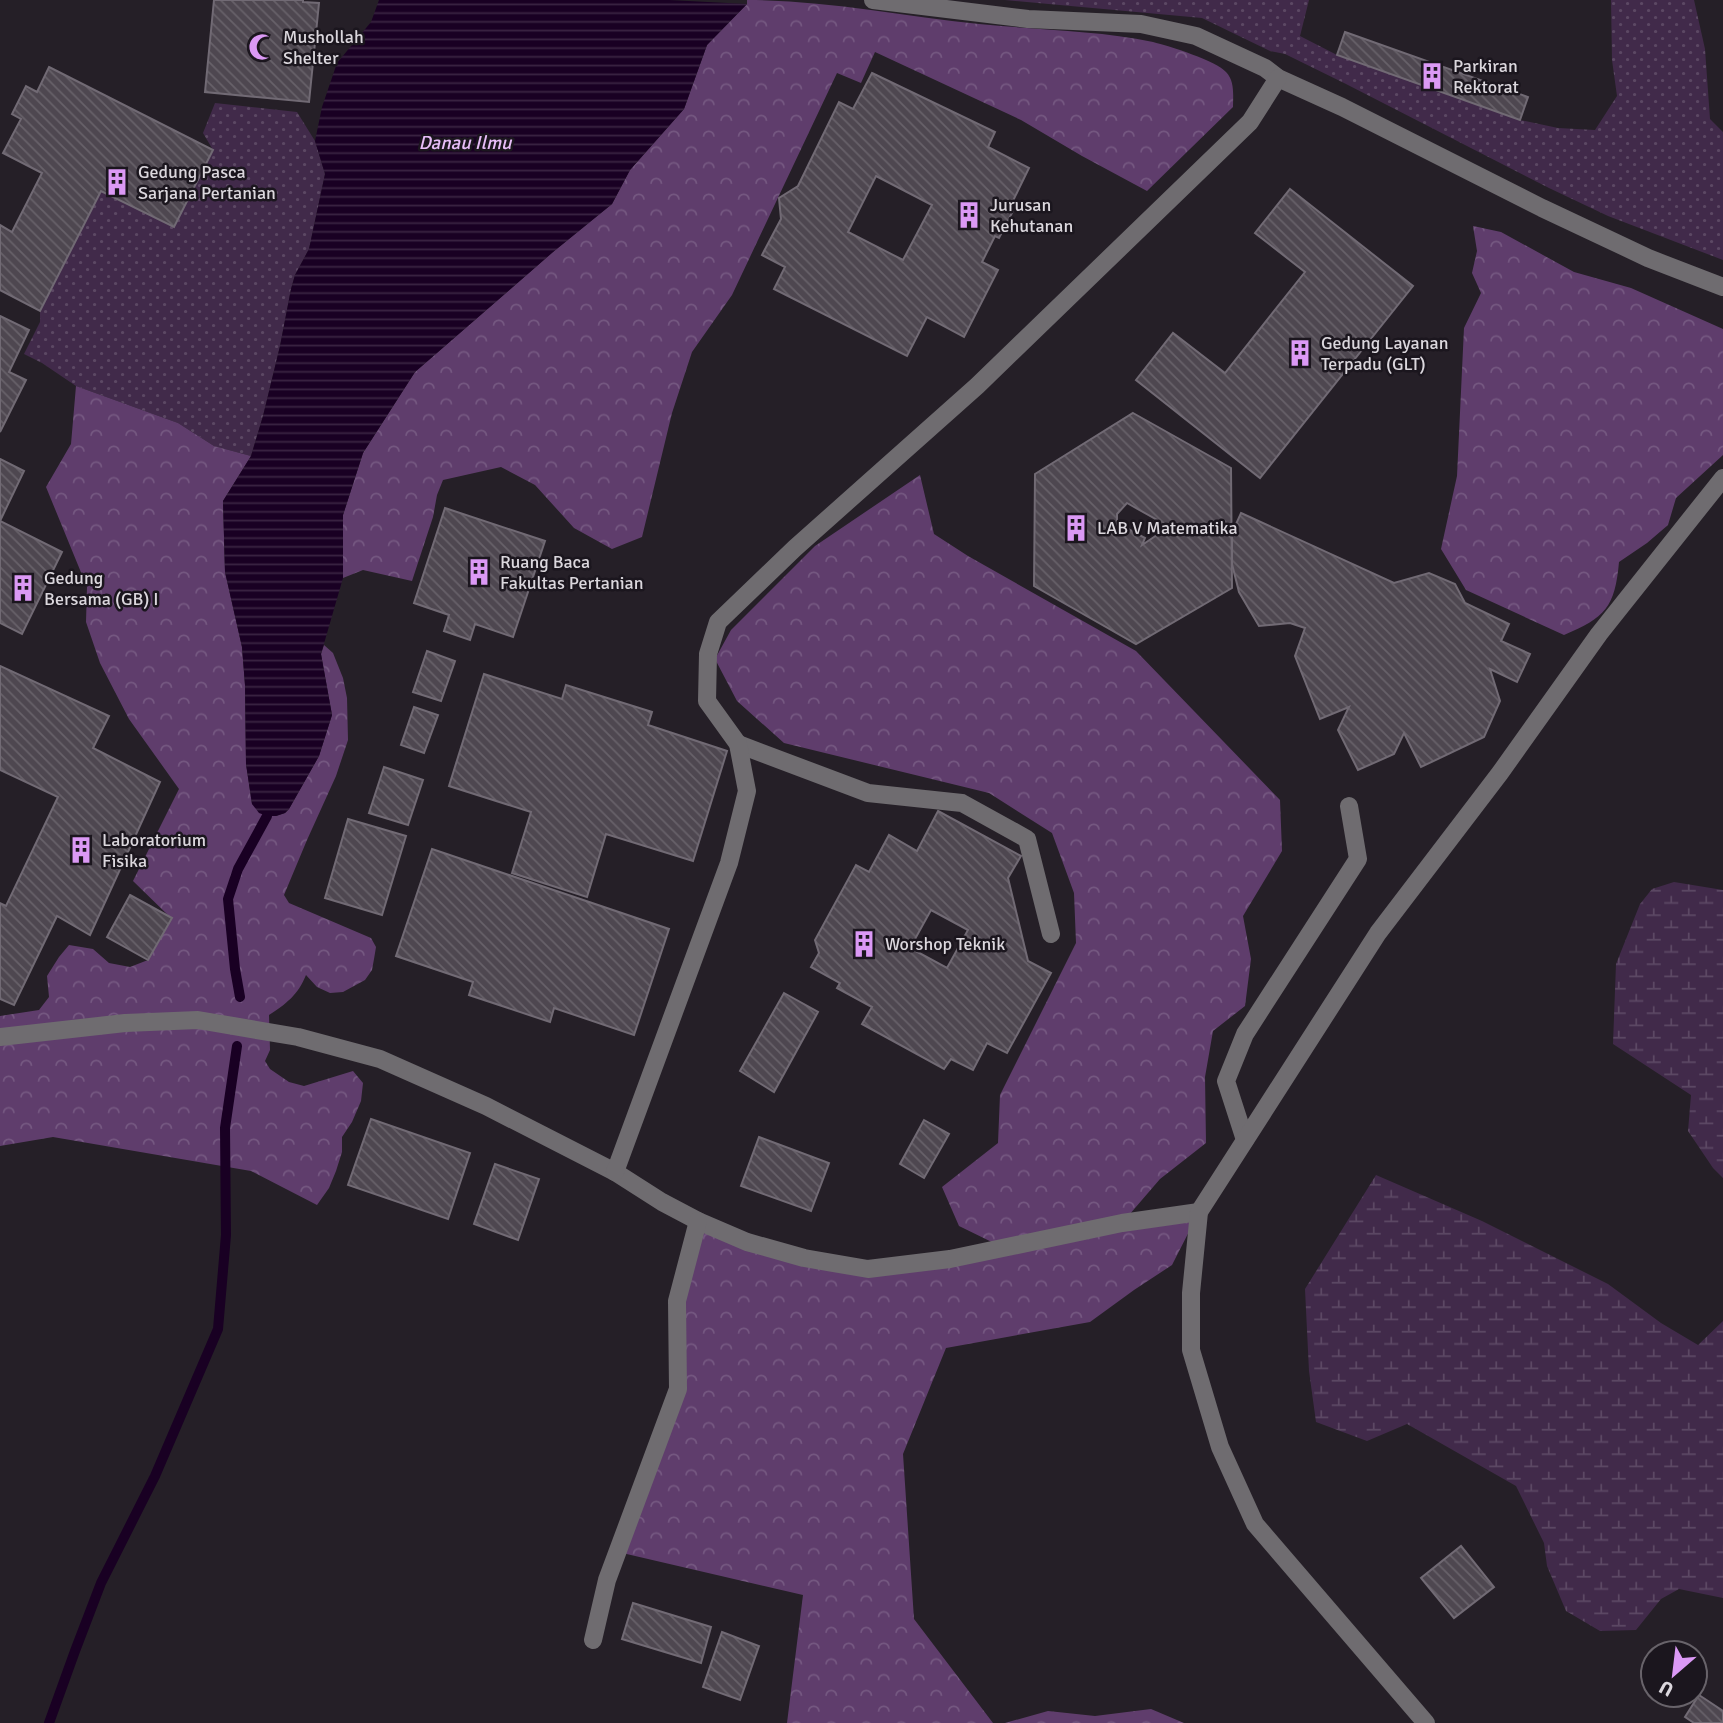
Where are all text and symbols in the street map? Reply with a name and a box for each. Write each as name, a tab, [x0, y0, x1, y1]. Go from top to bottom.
place label: Mushollah Shelter	[283, 26, 364, 69]
mosque icon: Mushollah Shelter	[247, 32, 277, 62]
place label: Parkiran Rektorat	[1453, 55, 1519, 98]
building icon: Parkiran Rektorat	[1417, 61, 1447, 91]
water label: Danau Ilmu	[418, 131, 513, 155]
place label: Gedung Pasca Sarjana Pertanian	[138, 161, 276, 204]
building icon: Gedung Pasca Sarjana Pertanian	[102, 167, 132, 197]
place label: Jurusan Kehutanan	[990, 194, 1073, 237]
building icon: Jurusan Kehutanan	[954, 200, 984, 230]
place label: Gedung Layanan Terpadu (GLT)	[1321, 332, 1448, 375]
building icon: Gedung Layanan Terpadu (GLT)	[1285, 338, 1315, 368]
building icon: LAB V Matematika	[1061, 513, 1091, 543]
place label: LAB V Matematika	[1097, 517, 1238, 539]
place label: Ruang Baca Fakultas Pertanian	[500, 551, 644, 594]
building icon: Ruang Baca Fakultas Pertanian	[464, 557, 494, 587]
place label: Gedung Bersama (GB) I	[44, 567, 159, 610]
building icon: Gedung Bersama (GB) I	[8, 573, 38, 603]
place label: Laboratorium Fisika	[102, 829, 206, 872]
building icon: Laboratorium Fisika	[66, 835, 96, 865]
building icon: Worshop Teknik	[849, 929, 879, 959]
place label: Worshop Teknik	[885, 933, 1005, 955]
north arrow	[1639, 1639, 1709, 1709]
text: U	[1655, 1675, 1678, 1702]

